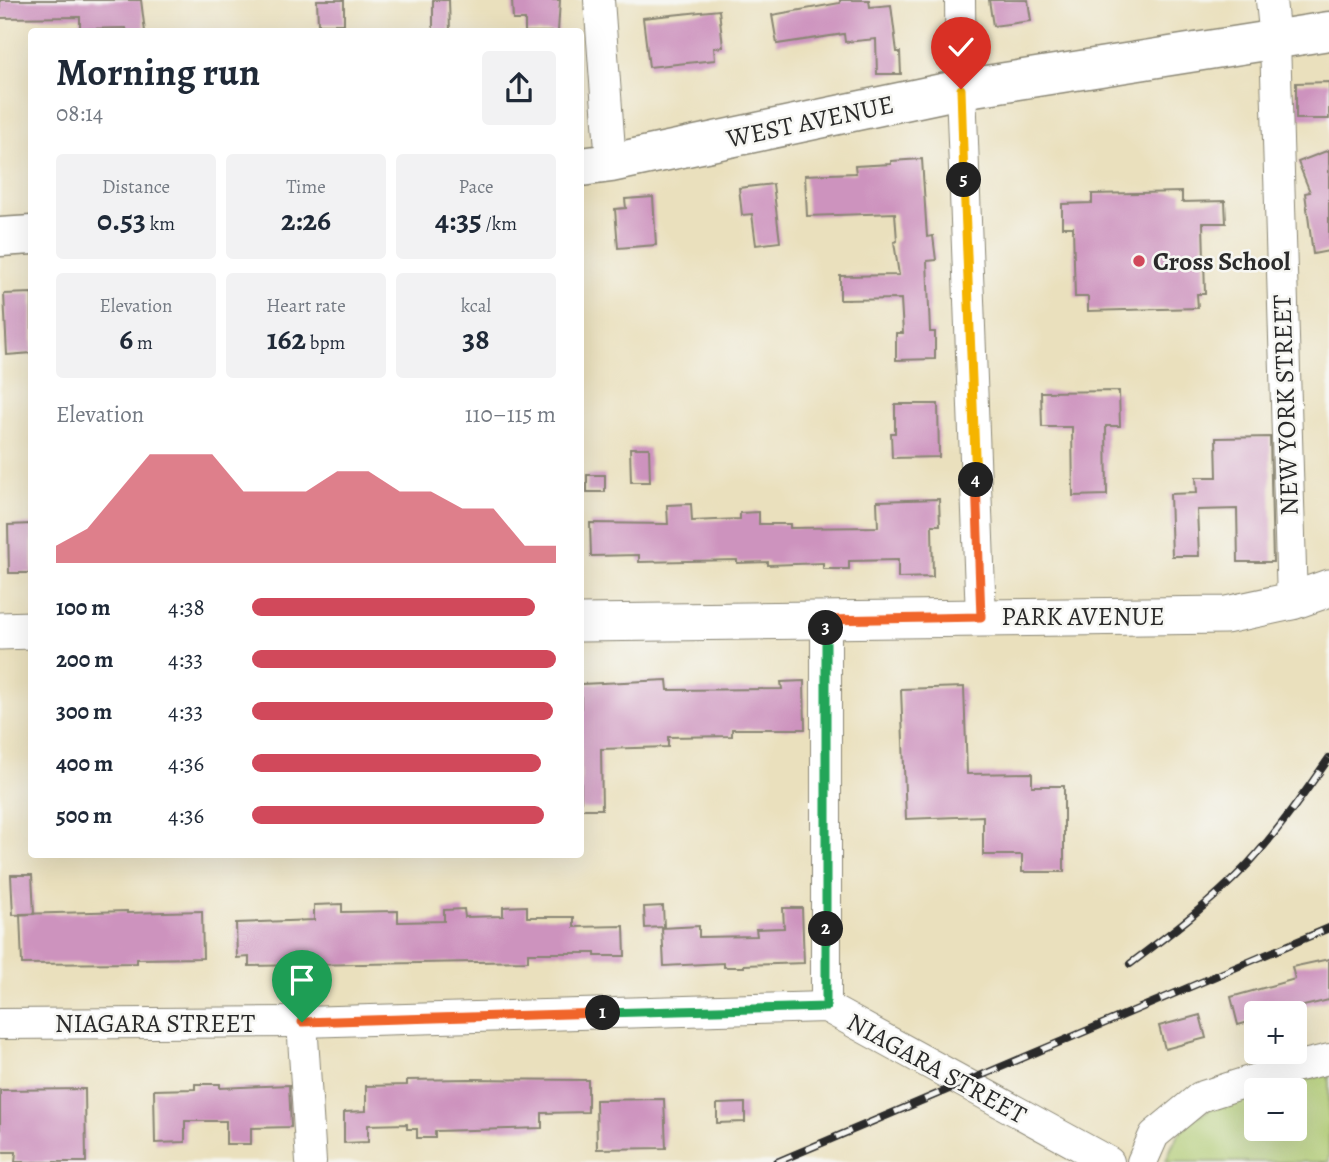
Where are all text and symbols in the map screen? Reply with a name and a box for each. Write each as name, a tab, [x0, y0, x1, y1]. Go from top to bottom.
pin	[931, 17, 991, 89]
icon: check	[942, 28, 980, 66]
text: Morning run	[56, 46, 260, 98]
button: share	[482, 51, 556, 125]
street label: WEST AVENUE	[722, 87, 897, 156]
text: 08:14	[56, 98, 103, 129]
pin: 5	[946, 162, 982, 198]
text: 5	[959, 166, 968, 192]
text: Distance	[102, 174, 170, 200]
text: Time	[286, 174, 326, 200]
text: Pace	[458, 174, 494, 200]
text: 0.53	[97, 200, 146, 240]
text: 2:26	[281, 200, 331, 240]
text: 4:35	[435, 200, 482, 240]
text: km	[146, 211, 175, 237]
text: /km	[482, 211, 517, 237]
place label: Cross School	[1153, 244, 1291, 279]
marker: Cross School	[1131, 253, 1147, 269]
text: Elevation	[100, 293, 172, 319]
text: Heart rate	[266, 293, 346, 319]
text: kcal	[461, 293, 491, 319]
street label: NEW YORK STREET	[1264, 294, 1307, 516]
text: 6	[119, 319, 133, 359]
text: 162	[267, 319, 306, 359]
text: 38	[462, 319, 490, 359]
text: m	[133, 330, 153, 356]
text: bpm	[306, 330, 345, 356]
text: Elevation	[56, 399, 144, 430]
text: 110–115 m	[465, 399, 556, 430]
pin: 4	[958, 462, 993, 498]
text: 4	[971, 466, 980, 492]
text: 100 m	[56, 592, 111, 623]
text: 4:38	[168, 592, 205, 623]
street label: PARK AVENUE	[1001, 599, 1165, 634]
pin: 3	[808, 610, 844, 646]
text: 3	[821, 614, 830, 640]
text: 200 m	[56, 644, 114, 675]
text: 4:33	[168, 644, 203, 675]
text: 300 m	[56, 696, 112, 727]
text: 4:33	[168, 696, 203, 727]
text: 400 m	[56, 748, 113, 779]
text: 4:36	[168, 748, 204, 779]
text: 500 m	[56, 800, 112, 831]
text: 4:36	[168, 800, 204, 831]
pin: 2	[808, 912, 844, 946]
text: 2	[821, 915, 830, 941]
pin	[272, 950, 332, 1022]
icon: arrive	[283, 961, 321, 999]
pin: 1	[586, 996, 620, 1030]
text: 1	[599, 999, 606, 1025]
map controls	[1244, 1001, 1307, 1141]
button: +	[1244, 1001, 1307, 1064]
street label: NIAGARA STREET	[841, 1005, 1033, 1132]
street label: NIAGARA STREET	[55, 1006, 255, 1041]
button: −	[1244, 1078, 1307, 1141]

